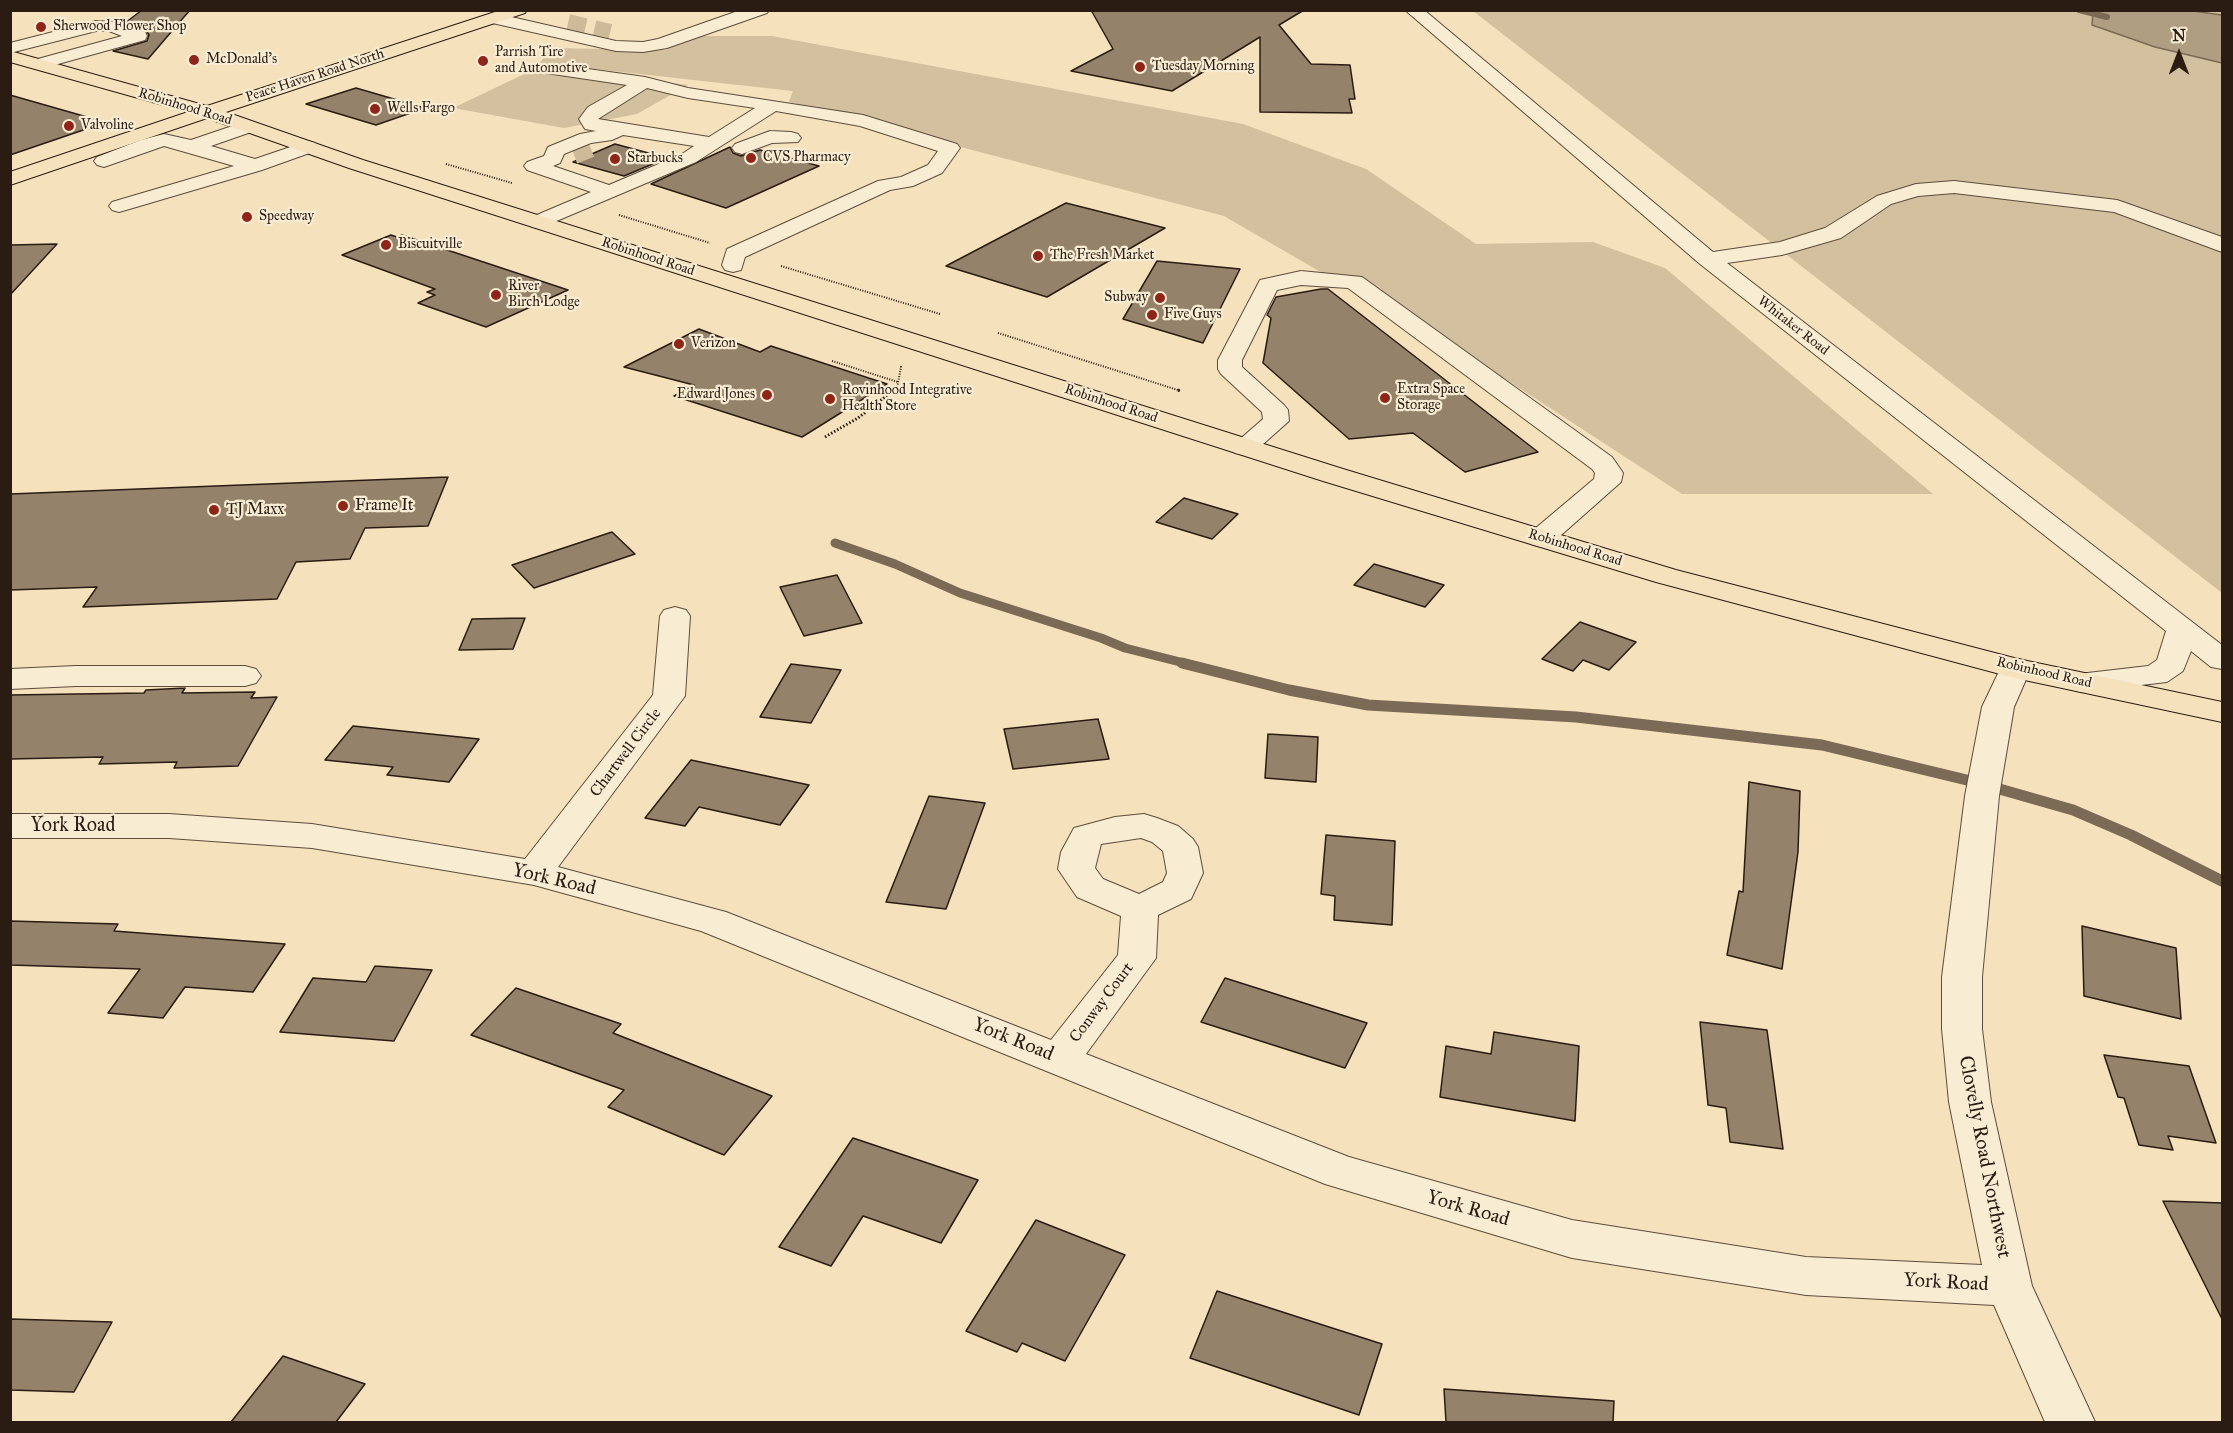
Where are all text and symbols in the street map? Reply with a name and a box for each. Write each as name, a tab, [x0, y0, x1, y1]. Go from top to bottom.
place label: Sherwood Flower Shop	[53, 19, 186, 35]
marker: Sherwood Flower Shop	[34, 20, 48, 34]
north arrow	[2149, 24, 2209, 84]
text: N	[2172, 26, 2186, 45]
place label: Parrish Tire and Automotive	[495, 45, 587, 78]
street label: Peace Haven Road North	[244, 46, 386, 106]
place label: McDonald's	[206, 52, 277, 68]
marker: McDonald's	[187, 53, 201, 67]
marker: Parrish Tire and Automotive	[476, 54, 490, 68]
place label: Tuesday Morning	[1152, 59, 1254, 75]
marker: Tuesday Morning	[1133, 60, 1147, 74]
street label: Robinhood Road	[136, 85, 234, 129]
place label: Wells Fargo	[387, 101, 455, 117]
marker: Wells Fargo	[368, 102, 382, 116]
place label: Valvoline	[81, 118, 134, 134]
marker: Valvoline	[62, 119, 76, 133]
place label: CVS Pharmacy	[763, 150, 850, 166]
place label: Starbucks	[627, 151, 683, 167]
marker: CVS Pharmacy	[744, 151, 758, 165]
marker: Starbucks	[608, 152, 622, 166]
place label: Speedway	[259, 209, 314, 225]
marker: Speedway	[240, 210, 254, 224]
street label: Robinhood Road	[599, 234, 697, 280]
place label: Biscuitville	[398, 237, 462, 253]
marker: Biscuitville	[379, 238, 393, 252]
place label: The Fresh Market	[1050, 248, 1155, 264]
marker: The Fresh Market	[1031, 249, 1045, 263]
place label: River Birch Lodge	[508, 279, 580, 312]
marker: River Birch Lodge	[489, 288, 503, 302]
place label: Subway	[1104, 290, 1148, 306]
marker: Subway	[1153, 291, 1167, 305]
street label: Whitaker Road	[1754, 293, 1832, 359]
place label: Five Guys	[1164, 307, 1222, 323]
marker: Five Guys	[1145, 308, 1159, 322]
place label: Verizon	[691, 336, 736, 352]
marker: Verizon	[672, 337, 686, 351]
street label: Robinhood Road	[1062, 381, 1160, 427]
place label: Extra Space Storage	[1397, 382, 1465, 414]
place label: Rovinhood Integrative Health Store	[842, 383, 972, 416]
place label: Edward Jones	[677, 387, 755, 403]
marker: Edward Jones	[760, 388, 774, 402]
marker: Extra Space Storage	[1378, 391, 1392, 405]
marker: Rovinhood Integrative Health Store	[823, 392, 837, 406]
place label: Frame It	[355, 496, 413, 516]
marker: Frame It	[336, 499, 350, 513]
place label: TJ Maxx	[226, 500, 284, 520]
marker: TJ Maxx	[207, 503, 221, 517]
street label: Robinhood Road	[1526, 526, 1624, 570]
street label: Robinhood Road	[1995, 654, 2093, 692]
street label: Chartwell Circle	[586, 705, 666, 801]
street label: York Road	[30, 814, 116, 838]
street label: York Road	[510, 859, 598, 901]
street label: Conway Court	[1066, 959, 1138, 1047]
street label: York Road	[969, 1013, 1057, 1067]
street label: Clovelly Road Northwest	[1953, 1054, 2015, 1260]
street label: York Road	[1424, 1186, 1512, 1232]
street label: York Road	[1903, 1269, 1989, 1297]

